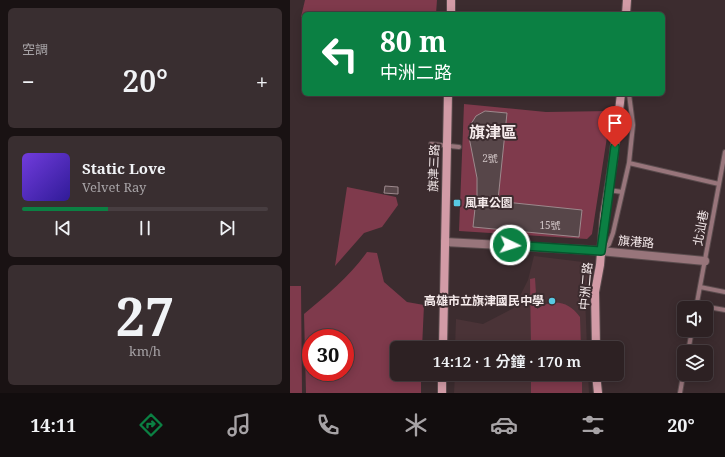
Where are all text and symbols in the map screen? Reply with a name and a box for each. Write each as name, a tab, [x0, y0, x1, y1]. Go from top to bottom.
text: 80 m	[380, 22, 447, 60]
icon: left	[314, 28, 366, 80]
text: 空調	[22, 40, 48, 58]
text: 20°	[122, 60, 168, 101]
text: 中洲二路	[380, 60, 452, 84]
text: −	[22, 66, 35, 96]
text: +	[256, 66, 268, 96]
pin	[598, 106, 632, 147]
icon: arrive	[604, 112, 626, 134]
district label: 旗津區	[469, 121, 517, 143]
street label: 旗津三路	[424, 144, 443, 192]
house number: 2號	[482, 151, 498, 165]
text: Static Love	[82, 158, 166, 178]
text: Velvet Ray	[82, 178, 146, 196]
place label: 風車公園	[465, 194, 513, 211]
marker: 風車公園	[452, 198, 462, 208]
street label: 北汕巷	[689, 209, 712, 247]
icon: previous	[52, 217, 74, 239]
icon: pause	[134, 217, 156, 239]
icon: next	[216, 217, 238, 239]
house number: 15號	[539, 218, 561, 232]
position arrow	[489, 224, 531, 266]
street label: 旗港路	[617, 231, 655, 252]
street label: 中洲二路	[575, 261, 596, 311]
text: 27	[116, 280, 174, 351]
place label: 高雄市立旗津國民中學	[424, 292, 544, 309]
marker: 高雄市立旗津國民中學	[547, 296, 557, 306]
map controls	[677, 301, 713, 381]
button: sound	[677, 301, 713, 337]
speed limit sign: 30	[302, 329, 354, 381]
text: km/h	[129, 342, 161, 360]
button: layers	[677, 345, 713, 381]
text: 14:12 · 1 分鐘 · 170 m	[433, 351, 581, 371]
icon: directions	[137, 411, 165, 439]
icon: music	[225, 411, 253, 439]
icon: phone	[314, 411, 342, 439]
icon: climate	[402, 411, 430, 439]
icon: car	[490, 411, 518, 439]
icon: filters	[579, 411, 607, 439]
text: 14:11	[30, 413, 76, 437]
text: 20°	[667, 413, 695, 437]

